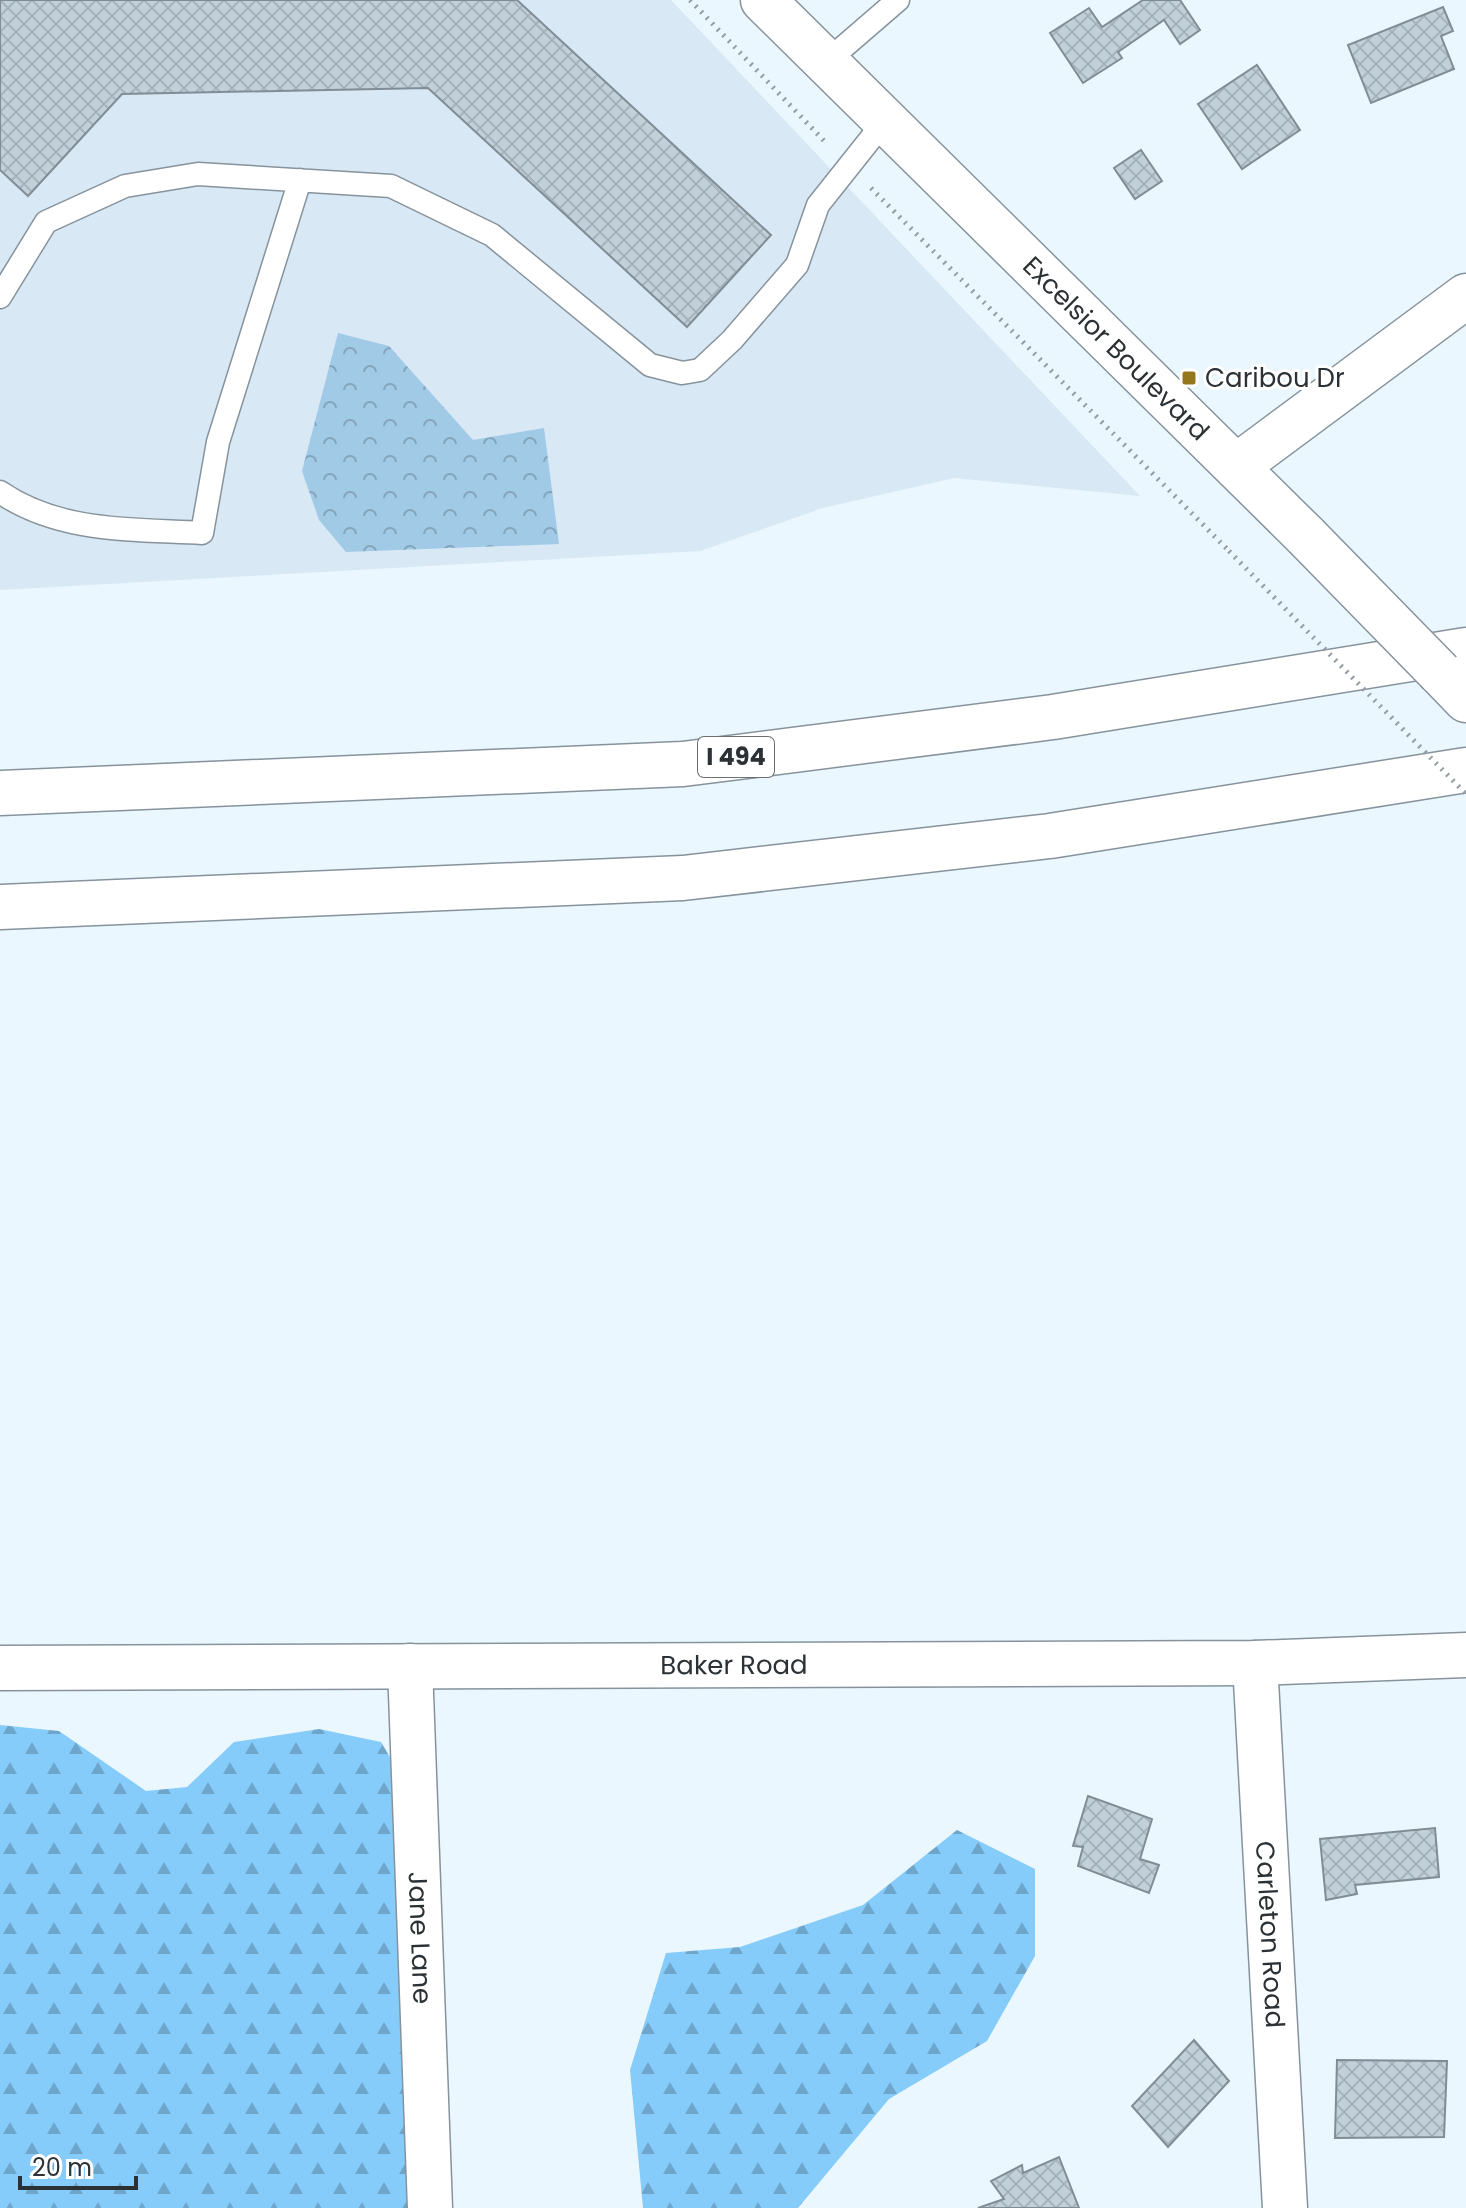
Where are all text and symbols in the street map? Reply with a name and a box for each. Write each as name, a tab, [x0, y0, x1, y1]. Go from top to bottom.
street label: Excelsior Boulevard	[1015, 248, 1217, 449]
place label: Caribou Dr	[1205, 360, 1345, 396]
marker: Caribou Dr	[1180, 369, 1198, 387]
road number: I 494	[698, 737, 774, 777]
street label: Baker Road	[660, 1647, 808, 1683]
street label: Carleton Road	[1247, 1840, 1293, 2029]
street label: Jane Lane	[400, 1871, 440, 2005]
scale bar	[20, 2140, 136, 2190]
text: 20 m	[32, 2151, 92, 2184]

